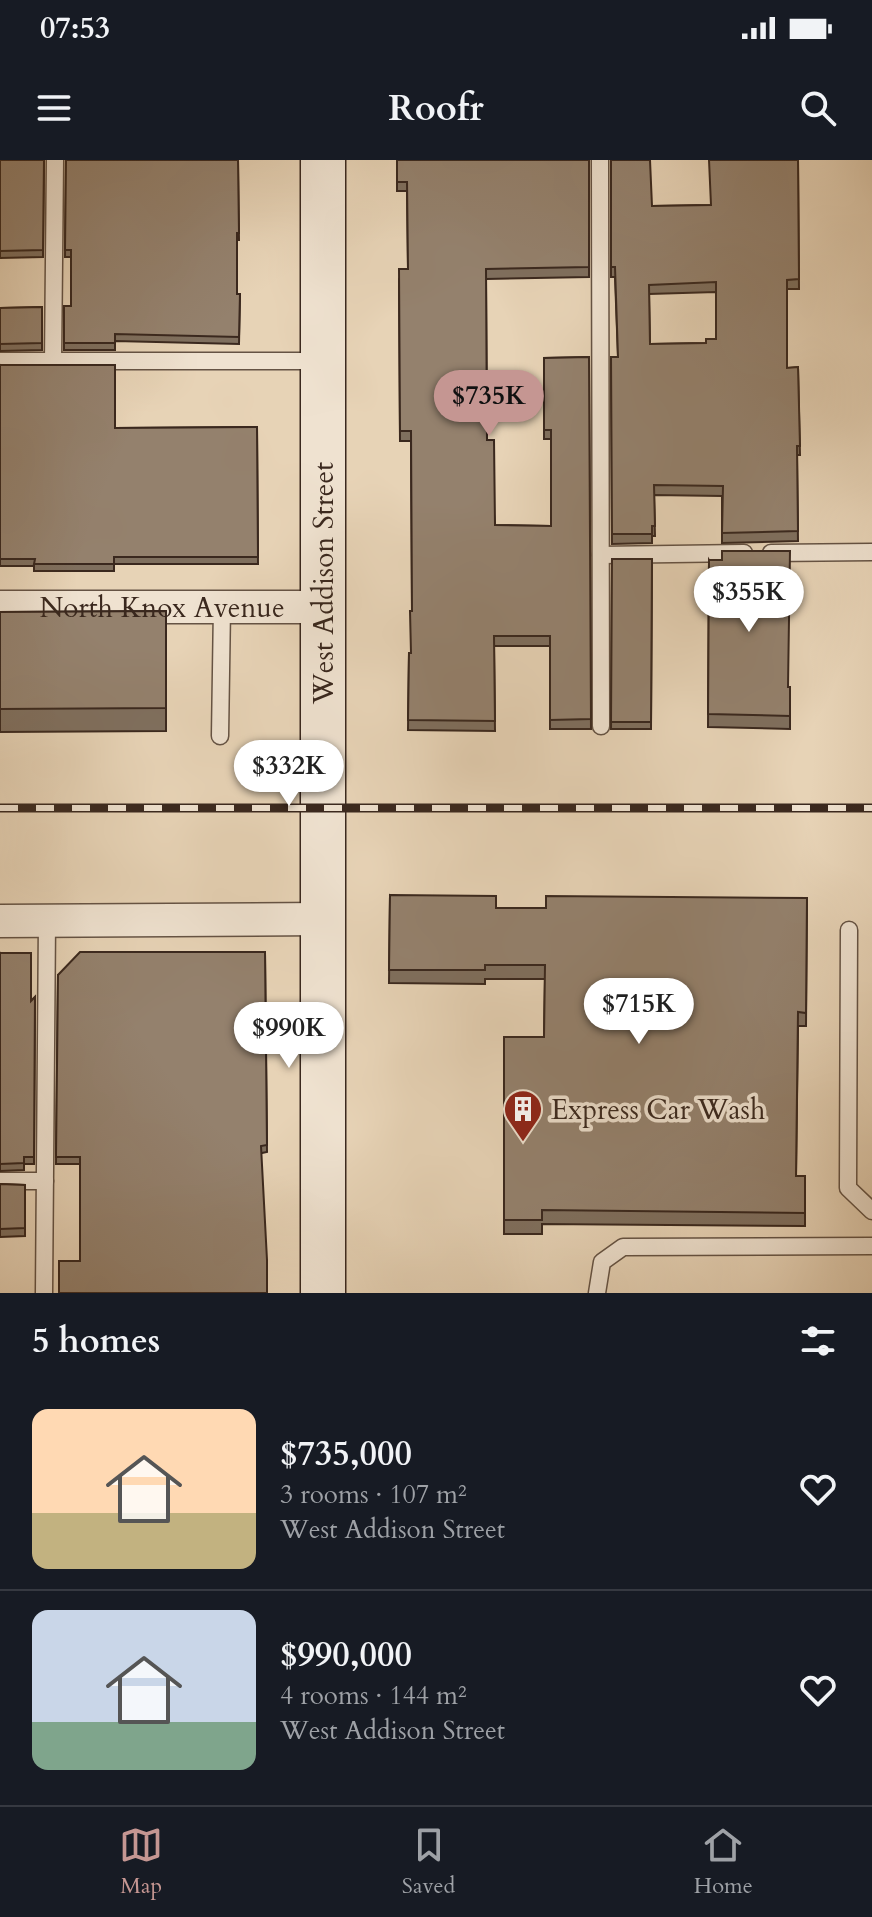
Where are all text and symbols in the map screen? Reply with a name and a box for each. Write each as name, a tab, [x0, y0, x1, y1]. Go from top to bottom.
text: 07:53	[40, 8, 110, 49]
text: Roofr	[388, 84, 484, 133]
icon: menu	[32, 86, 76, 130]
icon: search	[796, 86, 840, 130]
pin: $735K	[433, 370, 545, 438]
text: $735K	[452, 378, 526, 413]
street label: West Addison Street	[305, 462, 343, 705]
pin: $355K	[693, 566, 805, 634]
text: $355K	[712, 574, 786, 609]
street label: North Knox Avenue	[39, 589, 285, 627]
pin: $332K	[233, 740, 345, 808]
text: $332K	[252, 748, 326, 783]
pin: $715K	[583, 978, 695, 1046]
text: $715K	[602, 986, 676, 1021]
pin: $990K	[233, 1002, 345, 1070]
text: $990K	[252, 1010, 326, 1045]
building icon: Express Car Wash	[502, 1088, 544, 1143]
place label: Express Car Wash	[551, 1091, 765, 1129]
text: 5 homes	[32, 1318, 160, 1364]
icon: filters	[796, 1319, 840, 1363]
text: $735,000	[280, 1431, 412, 1477]
icon: home	[96, 1441, 192, 1537]
icon: heart	[796, 1467, 840, 1511]
text: 3 rooms · 107 m²	[280, 1477, 467, 1512]
text: West Addison Street	[280, 1512, 505, 1547]
text: $990,000	[280, 1632, 412, 1678]
icon: home	[96, 1642, 192, 1738]
icon: heart	[796, 1668, 840, 1712]
text: 4 rooms · 144 m²	[280, 1678, 467, 1713]
text: West Addison Street	[280, 1713, 505, 1748]
tab: Map	[119, 1823, 163, 1901]
tab: Saved	[402, 1823, 455, 1901]
tab: Home	[694, 1823, 753, 1901]

